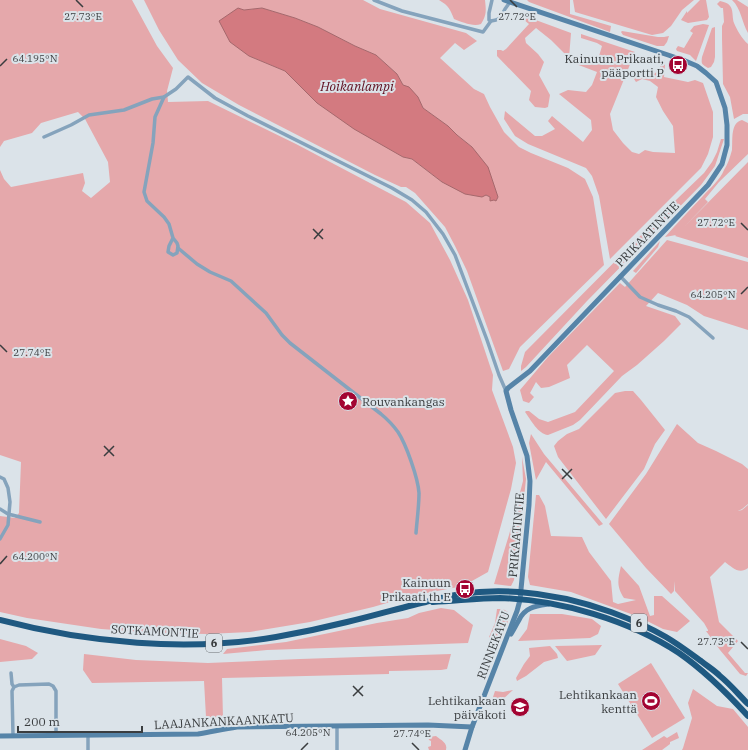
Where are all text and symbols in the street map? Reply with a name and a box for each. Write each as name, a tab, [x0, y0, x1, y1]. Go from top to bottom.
text: 27.73°E	[64, 10, 102, 23]
text: 27.72°E	[498, 10, 536, 23]
place label: Kainuun Prikaati, pääportti P	[565, 51, 664, 80]
text: 64.195°N	[12, 52, 58, 65]
bus stop icon: Kainuun Prikaati, pääportti P	[667, 54, 689, 76]
water label: Hoikanlampi	[319, 78, 394, 95]
street label: PRIKAATINTIE	[612, 198, 682, 270]
text: 27.72°E	[697, 216, 735, 229]
text: 64.205°N	[690, 288, 736, 301]
text: 27.74°E	[13, 346, 51, 359]
place icon: Rouvankangas	[337, 390, 359, 412]
place label: Rouvankangas	[362, 394, 445, 409]
street label: PRIKAATINTIE	[505, 492, 527, 578]
text: 64.200°N	[12, 550, 58, 563]
place label: Kainuun Prikaati th E	[382, 575, 451, 604]
bus stop icon: Kainuun Prikaati th E	[454, 578, 476, 600]
street label: RINNEKATU	[473, 609, 513, 681]
road number: 6	[631, 614, 647, 632]
street label: SOTKAMONTIE	[111, 621, 199, 641]
road number: 6	[206, 634, 222, 652]
text: 27.73°E	[697, 635, 735, 648]
place label: Lehtikankaan kenttä	[559, 687, 637, 716]
sports icon: Lehtikankaan kenttä	[640, 690, 662, 712]
place label: Lehtikankaan päiväkoti	[428, 693, 506, 722]
school or university icon: Lehtikankaan päiväkoti	[509, 696, 531, 718]
scale bar	[18, 708, 142, 734]
street label: LAAJANKANKAANKATU	[154, 710, 294, 732]
text: 200 m	[24, 714, 60, 729]
text: 64.205°N	[285, 726, 331, 739]
text: 27.74°E	[393, 727, 431, 740]

